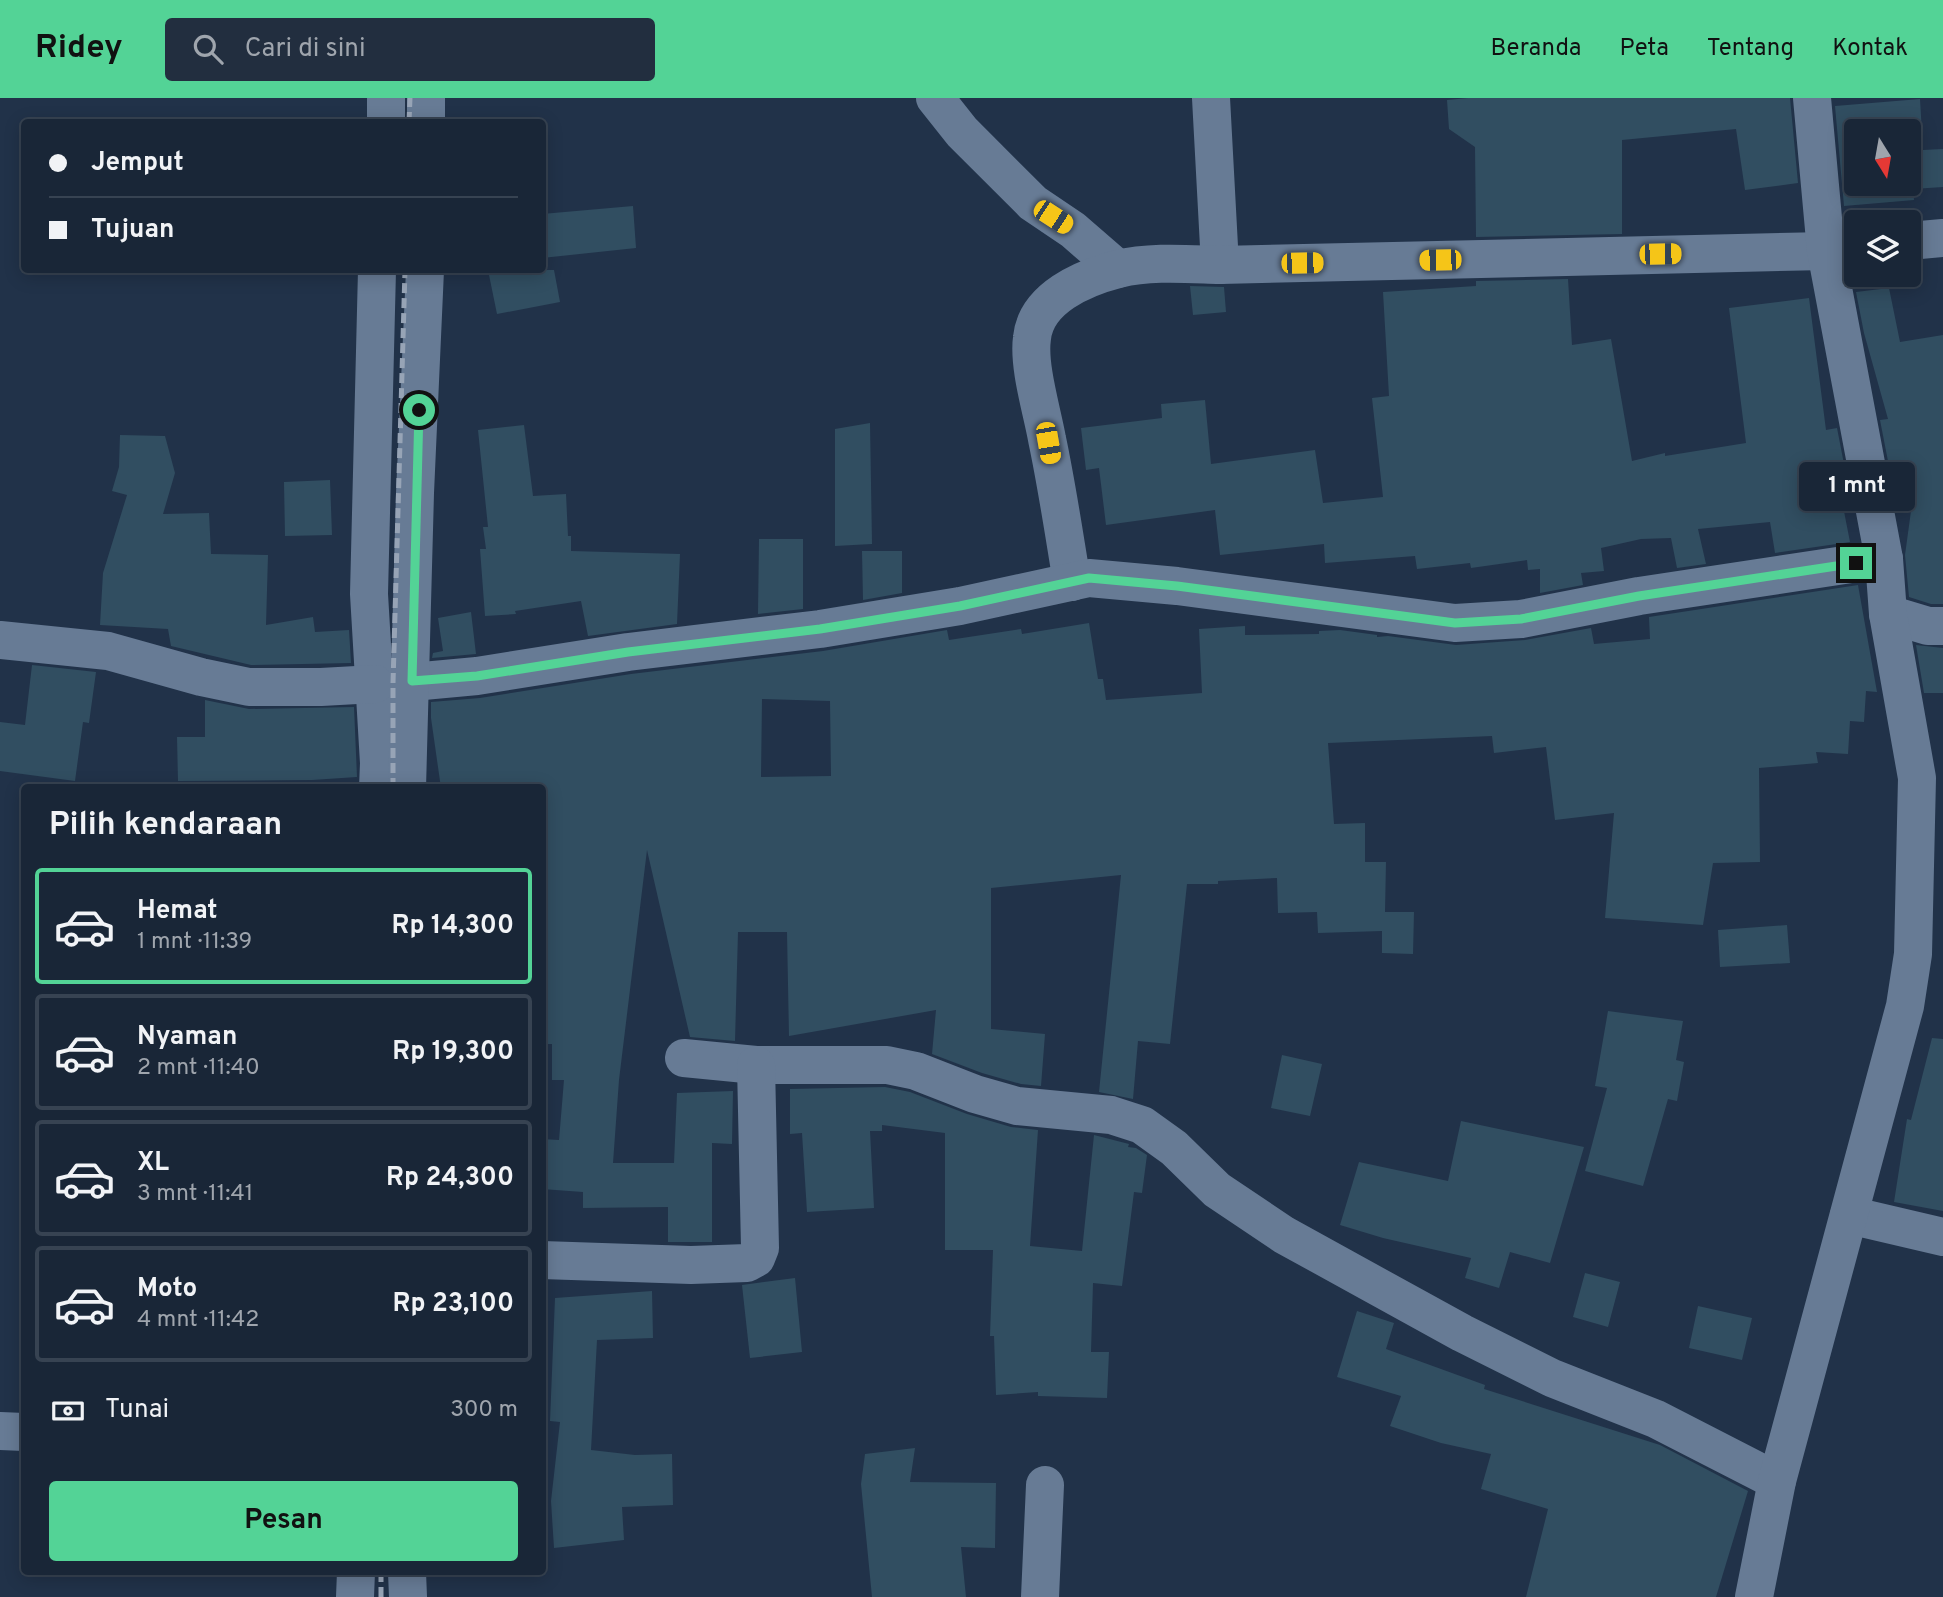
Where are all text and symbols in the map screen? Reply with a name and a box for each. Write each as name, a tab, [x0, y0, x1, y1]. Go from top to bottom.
search box	[165, 18, 655, 81]
text: Ridey	[35, 28, 123, 70]
icon: search	[189, 30, 227, 68]
text: Cari di sini	[245, 33, 366, 66]
text: Beranda	[1491, 34, 1582, 64]
text: Peta	[1620, 34, 1669, 64]
text: Tentang	[1707, 34, 1794, 64]
text: Kontak	[1832, 34, 1908, 64]
north arrow	[1844, 119, 1922, 196]
map controls	[1844, 119, 1921, 287]
text: Jemput	[91, 147, 184, 180]
car	[1030, 197, 1077, 237]
button: layers	[1844, 210, 1921, 287]
text: Tujuan	[91, 214, 175, 247]
car	[1639, 243, 1682, 265]
car	[1419, 249, 1462, 271]
car	[1281, 252, 1324, 274]
route start	[403, 394, 435, 426]
car	[1035, 420, 1062, 466]
callout: 1 mnt	[1798, 462, 1914, 510]
text: 1 mnt	[1828, 472, 1886, 501]
route end	[1840, 547, 1872, 579]
text: Pilih kendaraan	[49, 806, 282, 846]
icon: car	[53, 895, 116, 958]
text: Hemat	[137, 895, 217, 928]
text: Rp 14,300	[392, 910, 514, 943]
text: 1 mnt · 11:39	[137, 928, 252, 957]
icon: car	[53, 1021, 116, 1084]
text: Nyaman	[137, 1021, 237, 1054]
text: Rp 19,300	[392, 1036, 514, 1069]
text: 2 mnt · 11:40	[137, 1054, 260, 1083]
icon: car	[53, 1147, 116, 1210]
text: XL	[137, 1147, 169, 1180]
text: Rp 24,300	[386, 1162, 514, 1195]
text: 3 mnt · 11:41	[137, 1180, 253, 1209]
icon: car	[53, 1273, 116, 1336]
text: Moto	[137, 1273, 197, 1306]
text: Rp 23,100	[392, 1288, 514, 1321]
text: 4 mnt · 11:42	[137, 1306, 259, 1335]
icon: cash	[49, 1392, 87, 1430]
text: Tunai	[105, 1394, 169, 1427]
text: 300 m	[450, 1396, 518, 1425]
button: Pesan	[49, 1481, 518, 1561]

